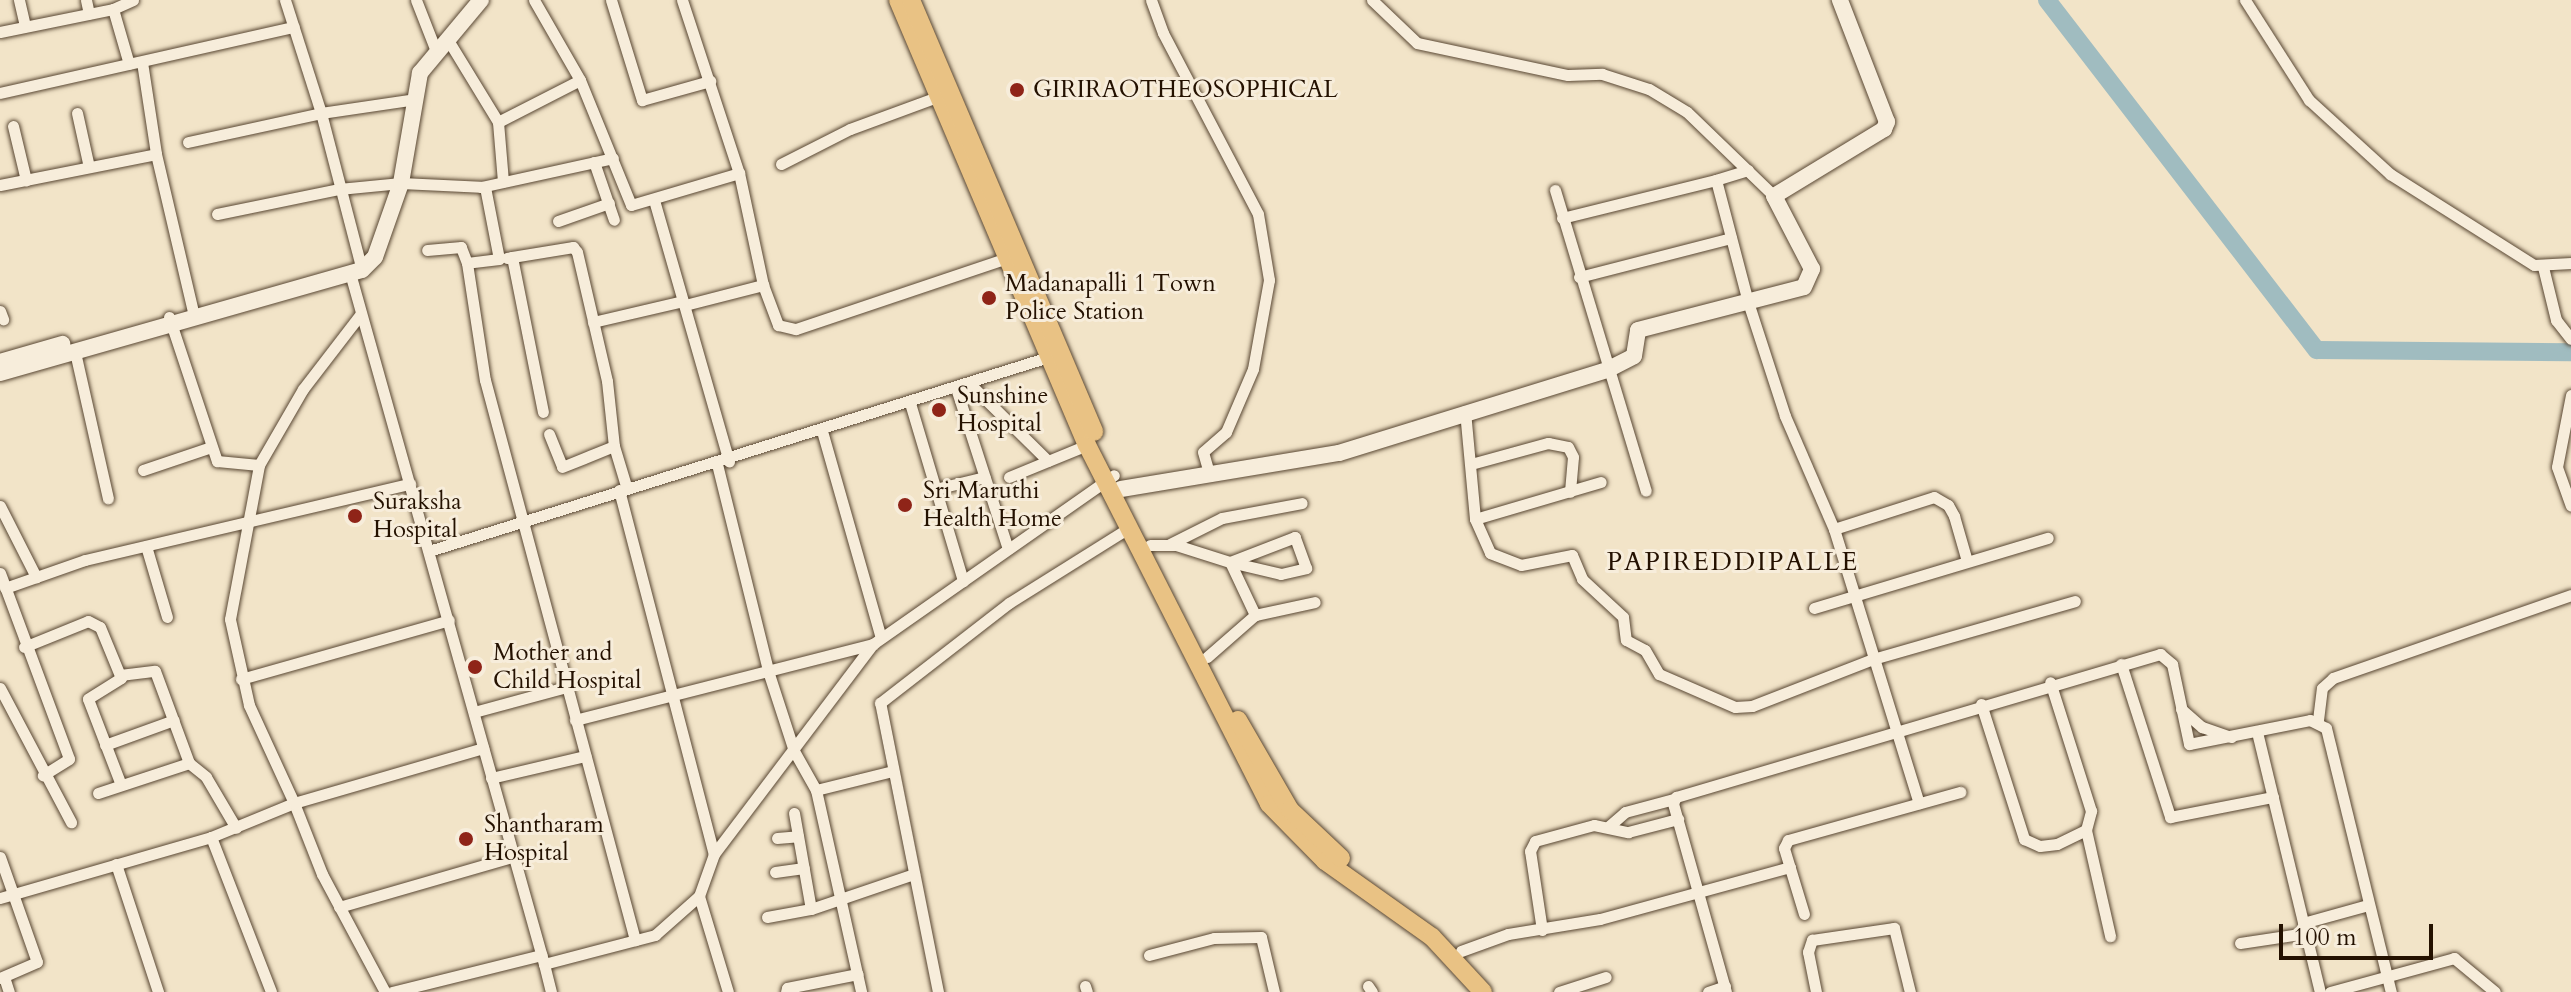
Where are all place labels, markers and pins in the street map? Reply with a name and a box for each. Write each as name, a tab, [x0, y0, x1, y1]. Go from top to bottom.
place label: GIRIRAOTHEOSOPHICAL	[1033, 76, 1338, 104]
marker: GIRIRAOTHEOSOPHICAL	[1008, 81, 1026, 99]
place label: Madanapalli 1 Town Police Station	[1005, 270, 1216, 326]
marker: Madanapalli 1 Town Police Station	[980, 289, 998, 307]
place label: Sunshine Hospital	[957, 382, 1048, 438]
marker: Sunshine Hospital	[928, 399, 950, 421]
place label: Sri Maruthi Health Home	[923, 477, 1062, 533]
place label: Suraksha Hospital	[373, 488, 462, 544]
marker: Sri Maruthi Health Home	[894, 494, 916, 516]
marker: Suraksha Hospital	[344, 505, 366, 527]
place label: Mother and Child Hospital	[493, 639, 641, 695]
marker: Mother and Child Hospital	[464, 656, 486, 678]
place label: Shantharam Hospital	[484, 811, 604, 867]
marker: Shantharam Hospital	[455, 828, 477, 850]

